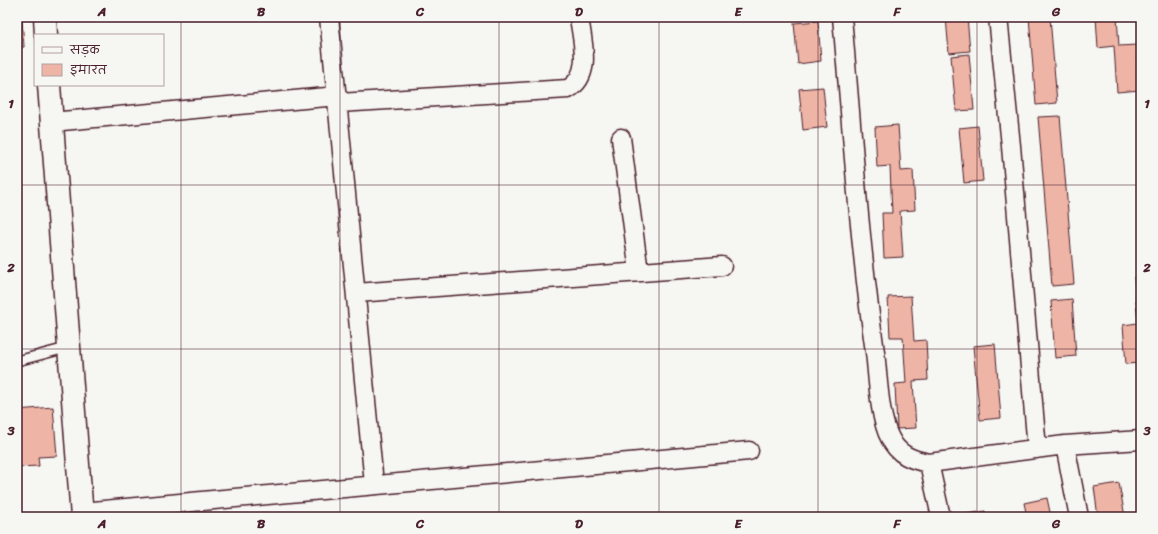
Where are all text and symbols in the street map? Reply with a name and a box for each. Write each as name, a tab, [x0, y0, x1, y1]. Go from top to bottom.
text: A	[97, 0, 106, 23]
text: B	[257, 0, 266, 23]
text: C	[415, 0, 425, 23]
text: D	[575, 0, 583, 23]
text: E	[734, 0, 743, 23]
text: F	[892, 0, 901, 23]
text: G	[1051, 0, 1061, 23]
legend	[34, 34, 164, 86]
text: सड़क	[69, 39, 101, 61]
text: इमारत	[70, 59, 108, 81]
text: 1	[8, 92, 14, 115]
text: 1	[1144, 92, 1150, 115]
text: 2	[6, 256, 15, 279]
text: 2	[1142, 256, 1151, 279]
text: 3	[6, 419, 15, 442]
text: 3	[1142, 419, 1151, 442]
text: A	[97, 512, 106, 534]
text: B	[257, 512, 266, 534]
text: C	[415, 512, 425, 534]
text: D	[575, 512, 583, 534]
text: E	[734, 512, 743, 534]
text: F	[892, 512, 901, 534]
text: G	[1051, 512, 1061, 534]

